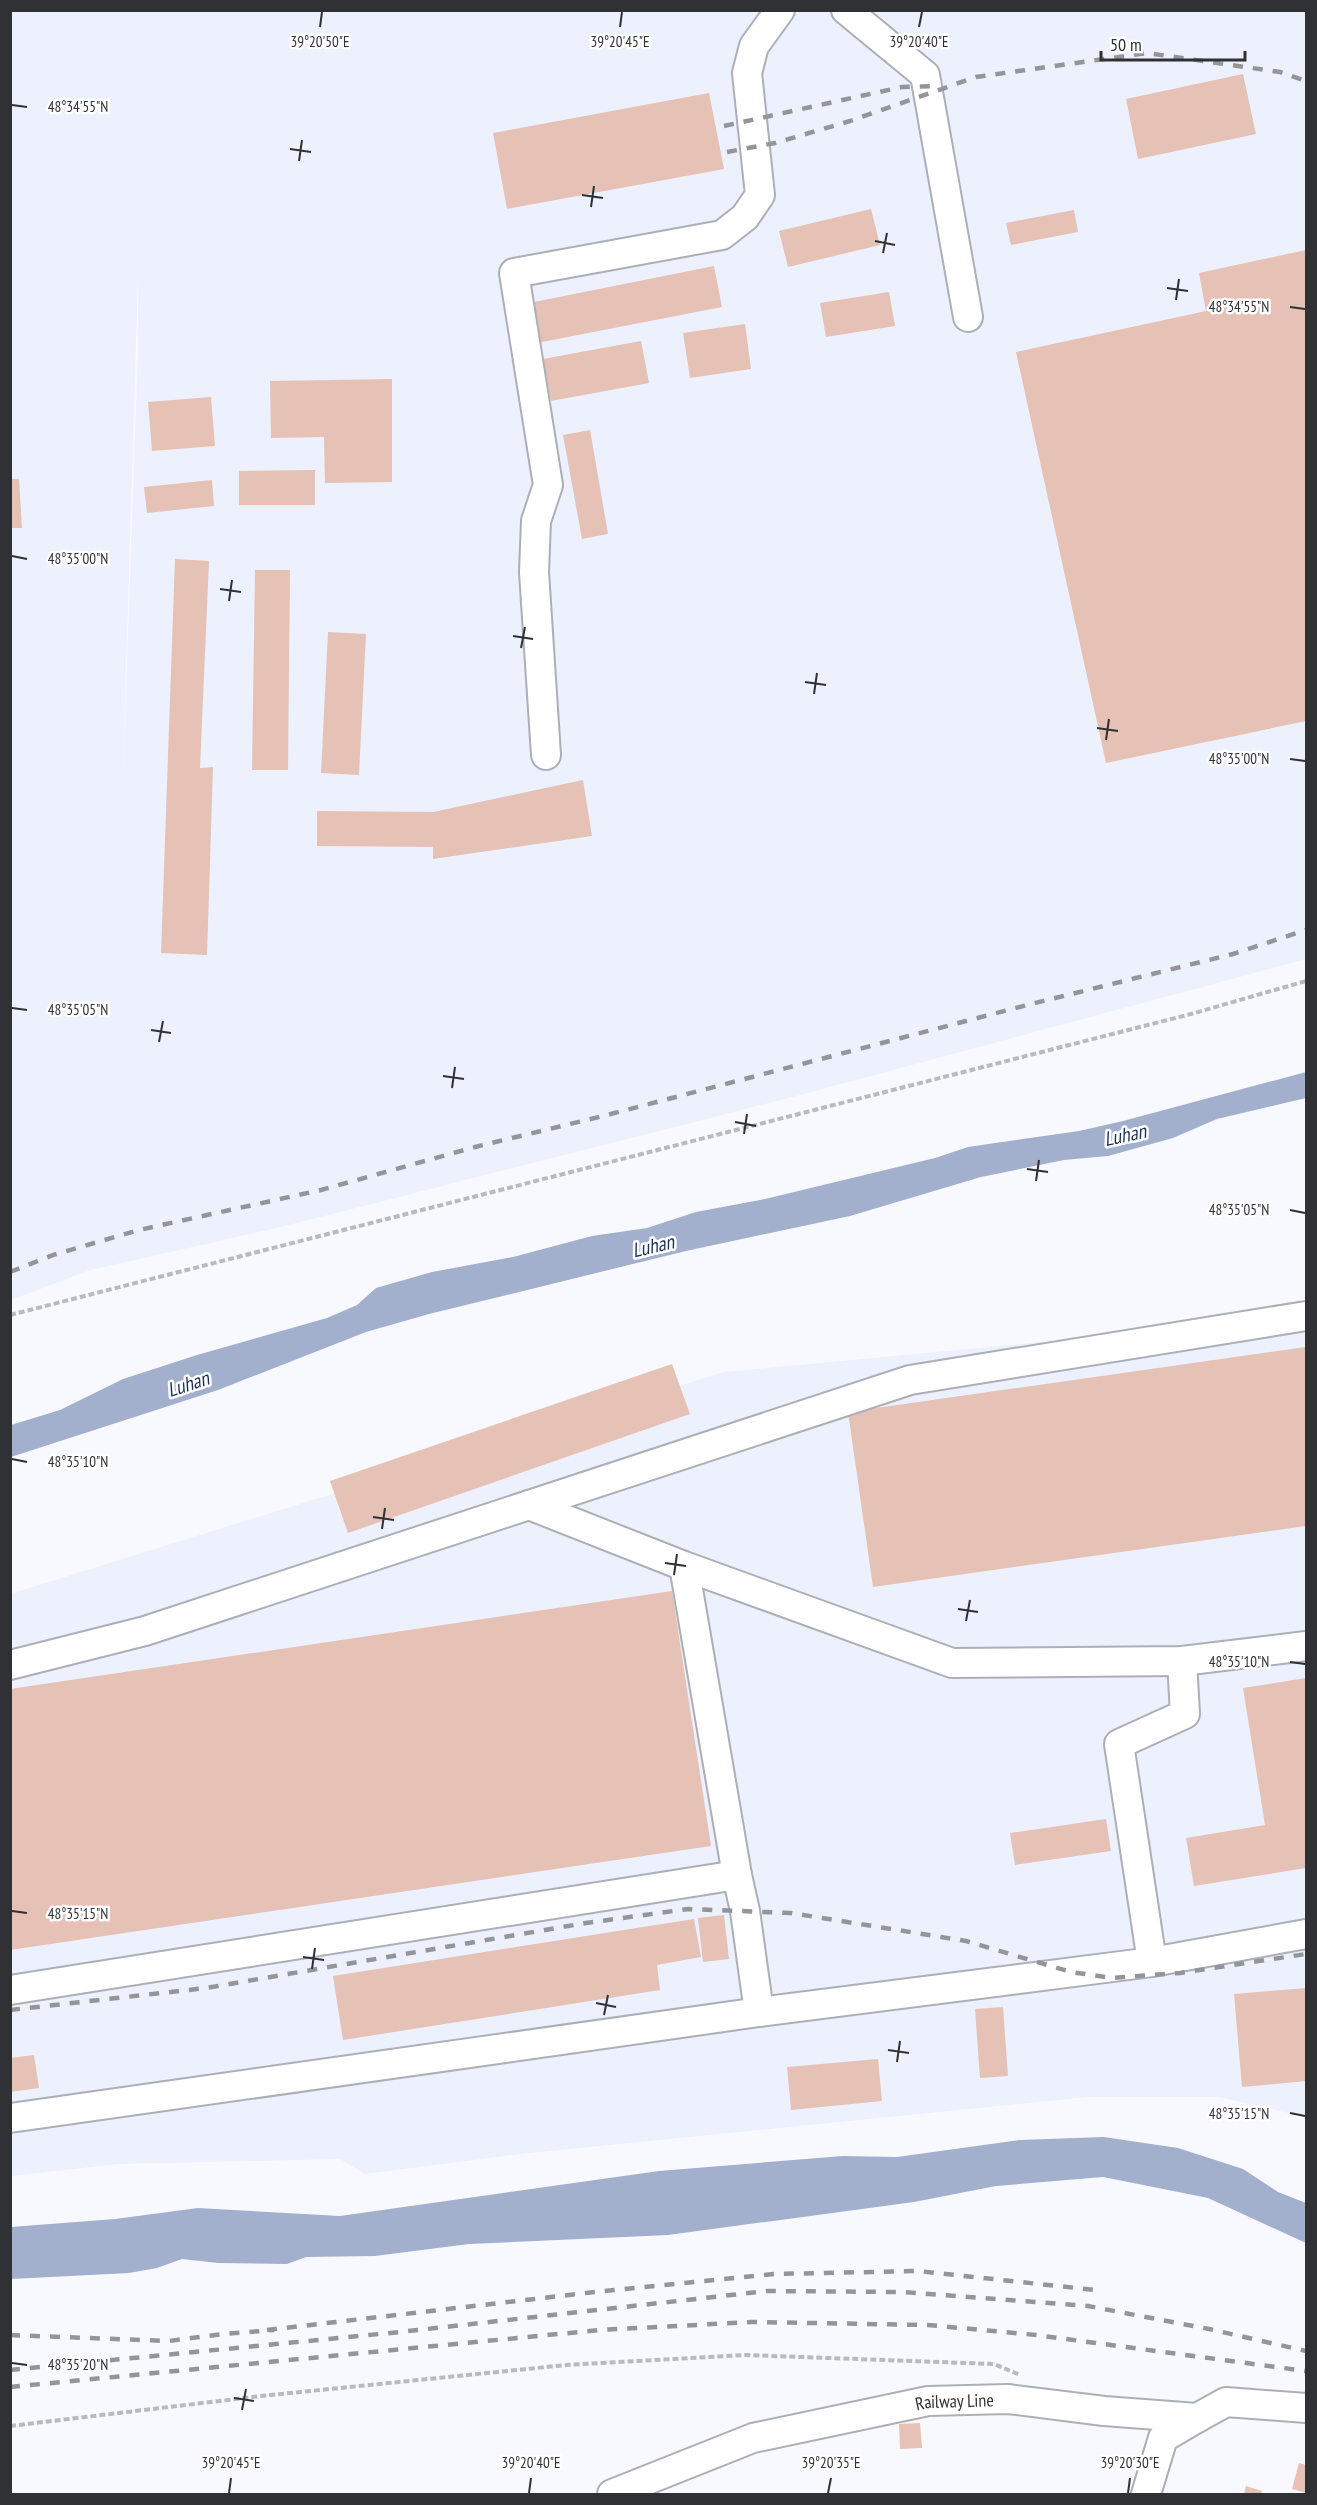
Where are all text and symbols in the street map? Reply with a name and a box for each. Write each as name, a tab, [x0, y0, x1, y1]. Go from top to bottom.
scale bar	[1101, 24, 1245, 62]
text: 39°20'50"E	[290, 32, 350, 51]
text: 39°20'45"E	[590, 32, 650, 51]
text: 39°20'40"E	[889, 32, 949, 51]
text: 50 m	[1110, 33, 1142, 56]
text: 48°34'55"N	[48, 97, 108, 116]
text: 48°34'55"N	[1209, 297, 1269, 316]
text: 48°35'00"N	[48, 549, 108, 568]
text: 48°35'00"N	[1209, 749, 1269, 768]
text: 48°35'05"N	[48, 1000, 108, 1019]
water label: Luhan	[1102, 1118, 1150, 1152]
text: 48°35'05"N	[1209, 1200, 1269, 1219]
water label: Luhan	[629, 1228, 678, 1263]
water label: Luhan	[164, 1365, 213, 1403]
text: 48°35'10"N	[48, 1452, 108, 1471]
text: 48°35'10"N	[1209, 1652, 1269, 1671]
text: 48°35'15"N	[48, 1904, 108, 1923]
text: 48°35'15"N	[1209, 2104, 1269, 2123]
text: 48°35'20"N	[48, 2355, 108, 2374]
street label: Railway Line	[913, 2388, 994, 2415]
text: 39°20'45"E	[201, 2453, 261, 2472]
text: 39°20'40"E	[501, 2453, 561, 2472]
text: 39°20'35"E	[801, 2453, 861, 2472]
text: 39°20'30"E	[1100, 2453, 1160, 2472]

